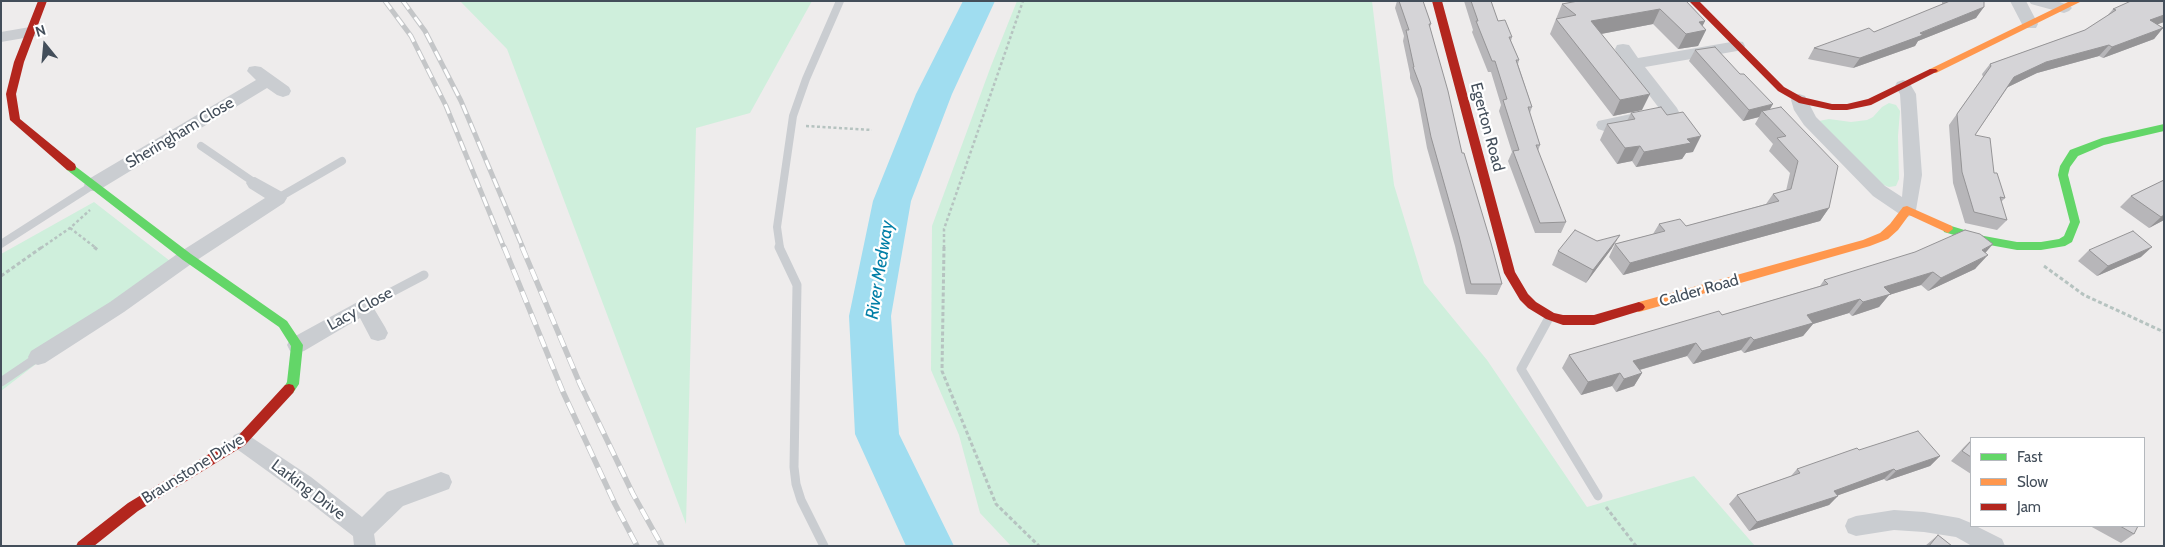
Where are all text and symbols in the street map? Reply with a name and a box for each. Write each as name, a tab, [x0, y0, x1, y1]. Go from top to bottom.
north arrow	[20, 20, 70, 70]
text: N	[33, 21, 48, 41]
street label: Egerton Road	[1466, 80, 1508, 174]
street label: Sheringham Close	[123, 93, 237, 173]
water label: River Medway	[862, 219, 898, 321]
street label: Calder Road	[1657, 271, 1741, 311]
street label: Lacy Close	[324, 283, 396, 335]
street label: Braunstone Drive	[138, 430, 248, 508]
legend	[1970, 437, 2145, 527]
text: Fast	[2017, 448, 2042, 466]
street label: Larking Drive	[267, 456, 349, 524]
text: Slow	[2017, 473, 2048, 491]
text: Jam	[2017, 498, 2041, 516]

